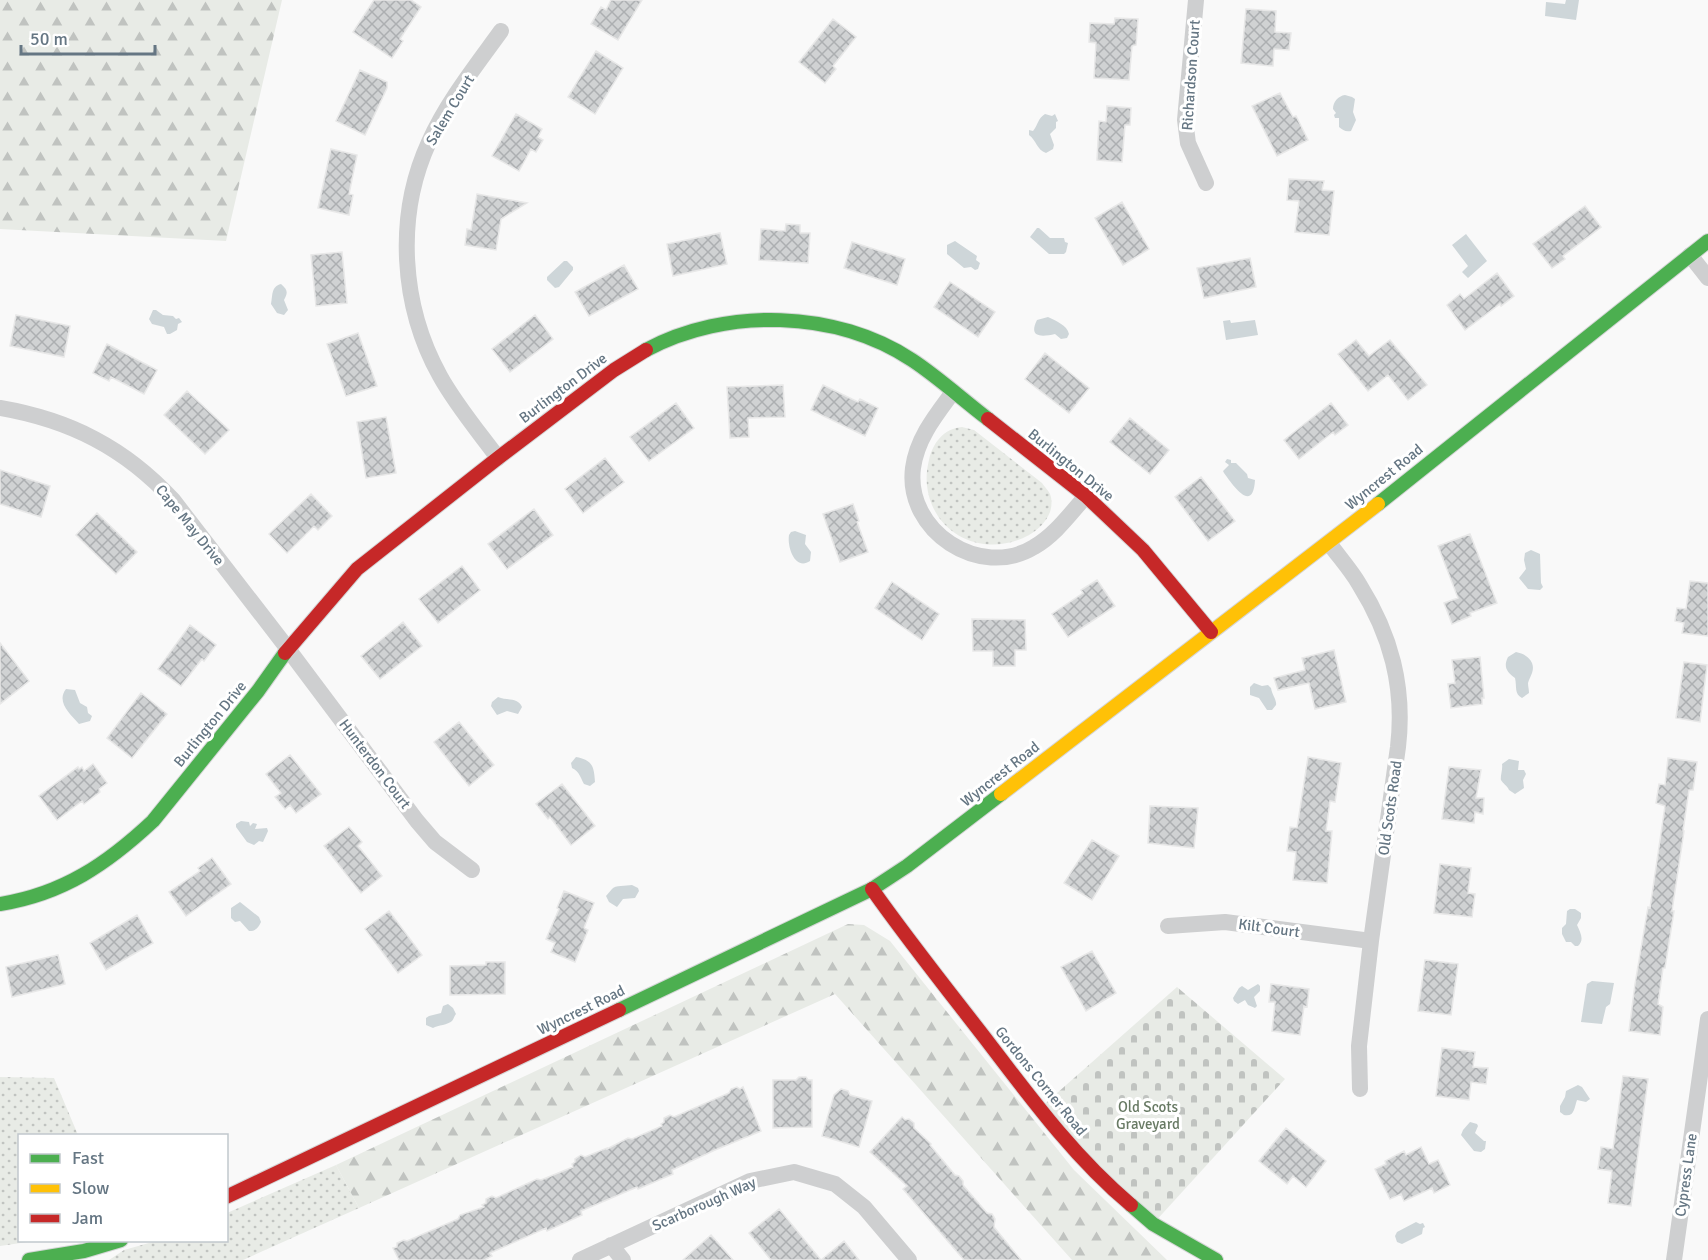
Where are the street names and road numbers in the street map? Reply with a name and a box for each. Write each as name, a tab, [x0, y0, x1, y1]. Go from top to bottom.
street label: Richardson Court	[1178, 19, 1204, 131]
street label: Salem Court	[422, 72, 478, 148]
street label: Burlington Drive	[516, 349, 610, 427]
street label: Burlington Drive	[1024, 425, 1118, 505]
street label: Wyncrest Road	[1341, 440, 1427, 514]
street label: Cape May Drive	[152, 481, 228, 569]
street label: Burlington Drive	[170, 677, 250, 771]
street label: Hunterdon Court	[335, 716, 415, 812]
street label: Wyncrest Road	[957, 738, 1043, 810]
street label: Old Scots Road	[1374, 759, 1406, 857]
street label: Kilt Court	[1237, 915, 1301, 941]
street label: Wyncrest Road	[534, 981, 628, 1039]
street label: Gordons Corner Road	[991, 1023, 1091, 1139]
street label: Cypress Lane	[1671, 1132, 1701, 1218]
street label: Scarborough Way	[649, 1173, 759, 1235]

